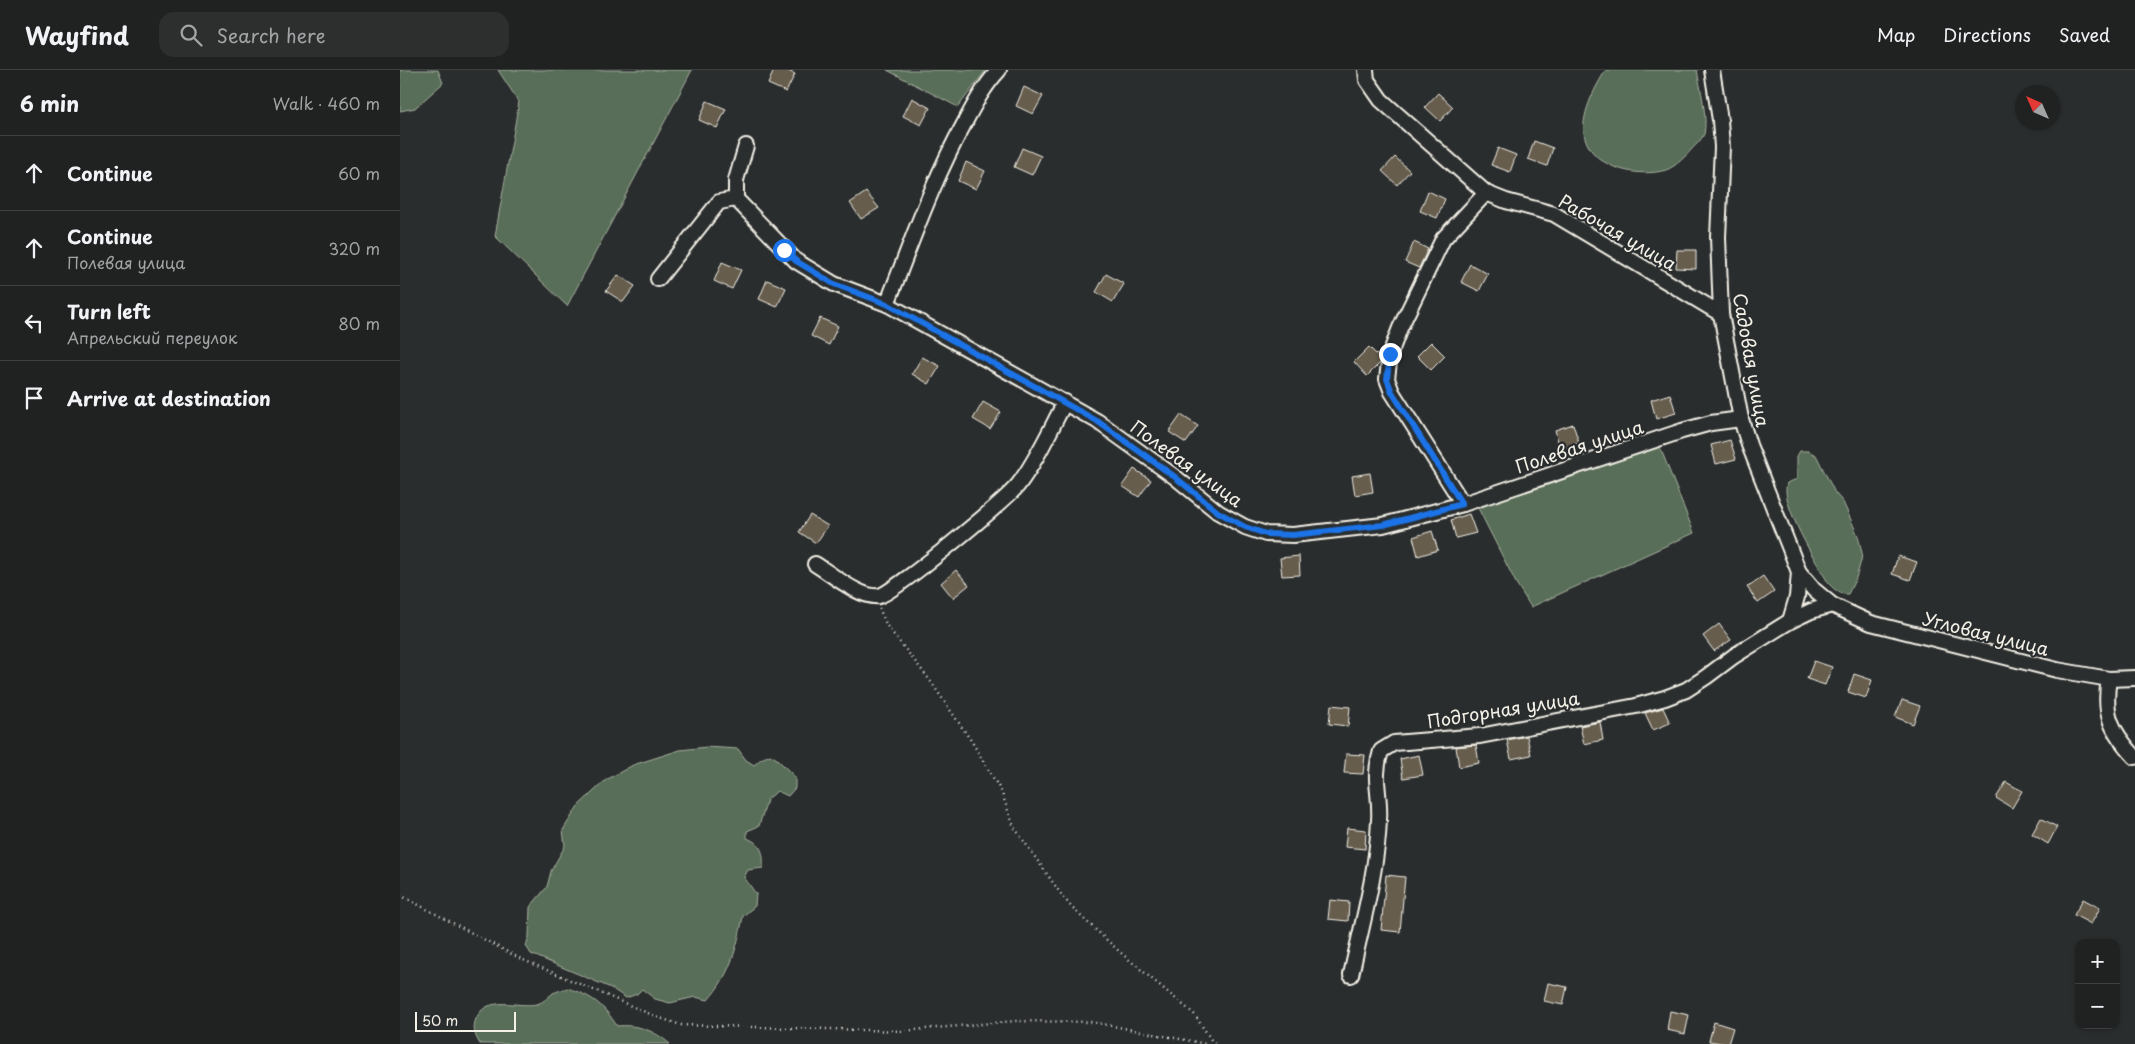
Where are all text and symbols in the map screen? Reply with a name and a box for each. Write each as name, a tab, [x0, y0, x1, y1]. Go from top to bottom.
search box	[159, 12, 509, 57]
text: Wayfind	[25, 17, 129, 53]
icon: search	[177, 21, 205, 49]
text: Search here	[217, 21, 325, 49]
text: Map	[1877, 21, 1915, 48]
text: Directions	[1943, 21, 2031, 48]
text: Saved	[2059, 21, 2110, 48]
north arrow	[2015, 85, 2060, 130]
text: 6 min	[20, 87, 79, 119]
text: Walk · 460 m	[273, 91, 380, 115]
icon: ahead	[20, 159, 48, 187]
text: Continue	[67, 159, 153, 187]
text: 60 m	[338, 161, 380, 185]
street label: Рабочая улица	[1554, 187, 1683, 277]
text: Continue	[67, 222, 153, 250]
icon: ahead	[20, 234, 48, 262]
text: 320 m	[329, 236, 380, 260]
route start	[773, 239, 796, 262]
text: Полевая улица	[67, 250, 185, 274]
street label: Садовая улица	[1727, 291, 1777, 430]
text: Turn left	[67, 297, 151, 325]
icon: left	[20, 309, 48, 337]
text: 80 m	[338, 311, 380, 335]
text: Апрельский переулок	[67, 325, 237, 349]
route end	[1379, 343, 1402, 366]
icon: arrive	[20, 384, 48, 412]
text: Arrive at destination	[67, 384, 271, 412]
street label: Полевая улица	[1511, 412, 1647, 479]
street label: Полевая улица	[1125, 413, 1249, 513]
street label: Угловая улица	[1920, 604, 2053, 662]
street label: Подгорная улица	[1425, 684, 1582, 734]
map controls	[2075, 939, 2120, 1029]
button: +	[2075, 939, 2120, 984]
button: −	[2075, 984, 2120, 1029]
scale bar	[415, 1009, 516, 1032]
text: 50 m	[422, 1010, 458, 1031]

